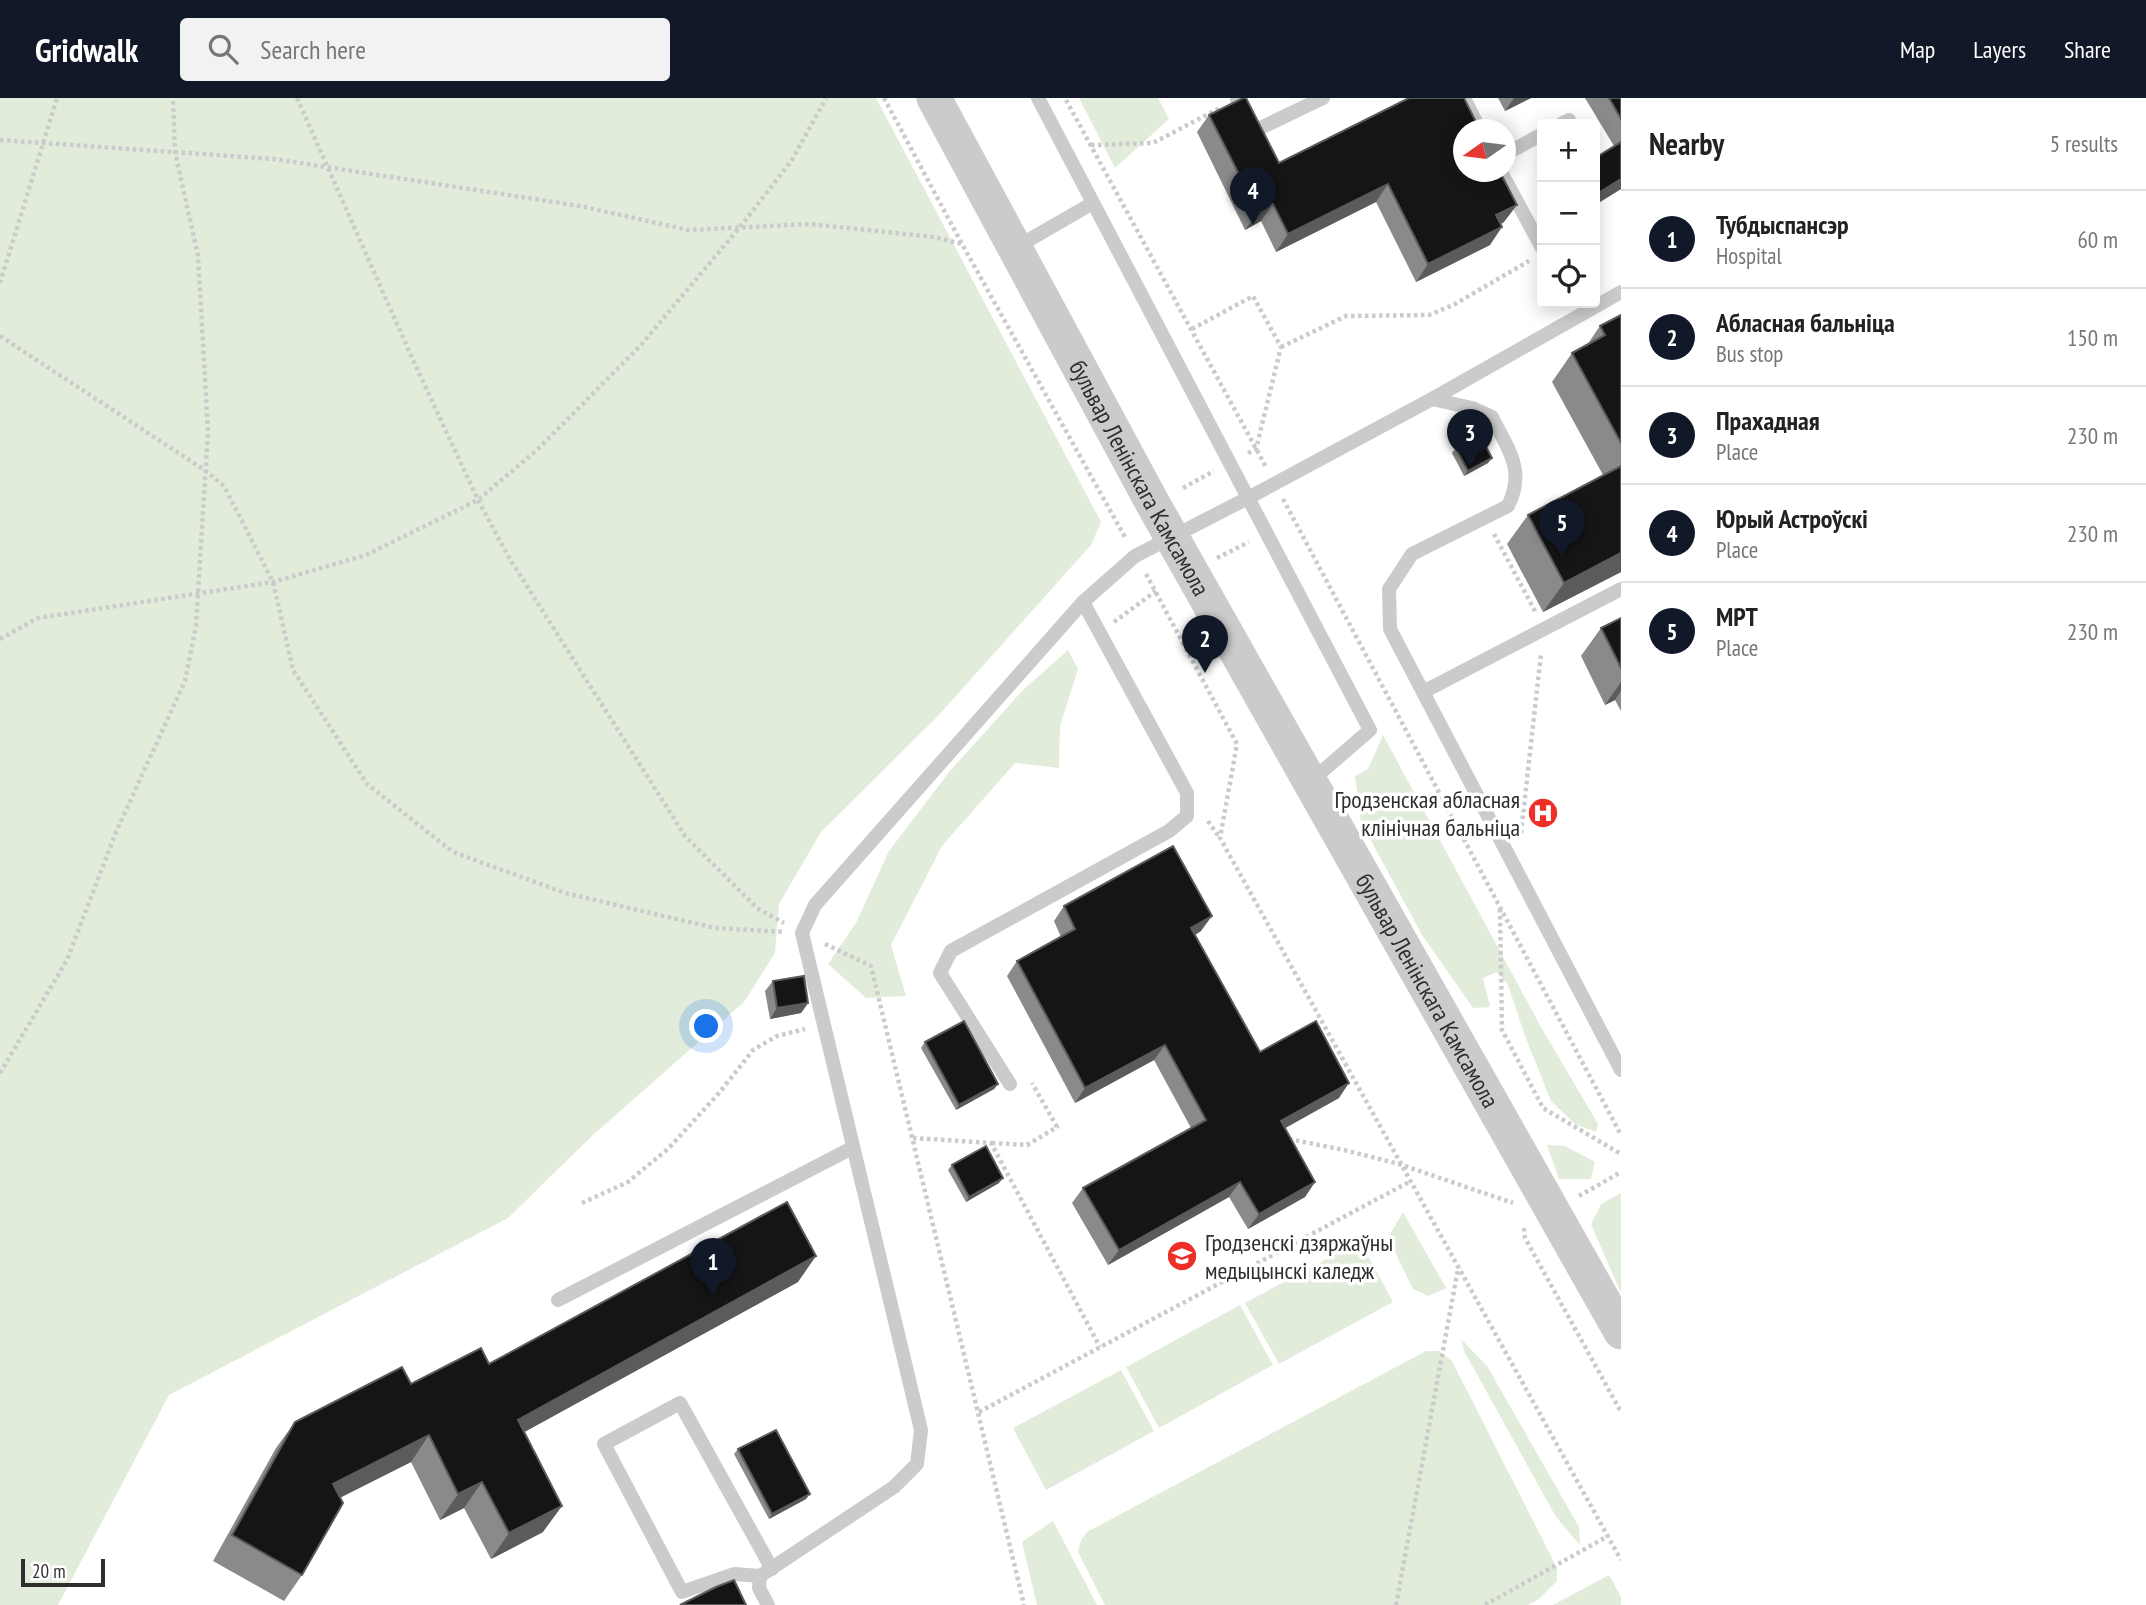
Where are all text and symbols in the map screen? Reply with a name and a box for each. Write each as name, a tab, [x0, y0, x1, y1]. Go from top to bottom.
search box	[180, 18, 670, 81]
text: Gridwalk	[35, 28, 138, 71]
icon: search	[204, 30, 242, 68]
text: Search here	[260, 33, 366, 66]
text: Map	[1900, 34, 1935, 65]
text: Layers	[1973, 34, 2026, 65]
text: Share	[2064, 34, 2111, 65]
north arrow	[1453, 119, 1516, 182]
map controls	[1537, 119, 1600, 308]
button: +	[1537, 119, 1600, 182]
text: Nearby	[1649, 124, 1724, 163]
text: 5 results	[2050, 129, 2118, 158]
pin: 4	[1230, 167, 1276, 225]
button: −	[1537, 182, 1600, 245]
text: Тубдыспансэр	[1716, 208, 1849, 241]
text: 1	[1667, 225, 1678, 254]
text: 60 m	[2077, 225, 2118, 254]
text: Hospital	[1716, 241, 1782, 270]
button: locate	[1537, 245, 1600, 308]
text: Абласная бальніца	[1716, 306, 1895, 339]
text: 2	[1667, 323, 1678, 352]
text: 150 m	[2067, 323, 2118, 352]
text: Bus stop	[1716, 339, 1783, 368]
street label: бульвар Ленінскага Камсамола	[1063, 355, 1217, 601]
text: Прахадная	[1716, 404, 1820, 437]
pin: 3	[1447, 409, 1493, 467]
text: 3	[1667, 421, 1678, 450]
text: 230 m	[2067, 421, 2118, 450]
text: Place	[1716, 437, 1758, 466]
pin: 5	[1539, 499, 1585, 557]
text: Юрый Астроўскі	[1716, 502, 1868, 535]
text: 4	[1667, 519, 1678, 548]
text: 230 m	[2067, 519, 2118, 548]
text: Place	[1716, 535, 1758, 564]
text: МРТ	[1716, 600, 1758, 633]
pin: 2	[1182, 615, 1228, 673]
text: 5	[1667, 617, 1678, 646]
text: 230 m	[2067, 617, 2118, 646]
text: Place	[1716, 633, 1758, 662]
place label: Гродзенская абласная клінічная бальніца	[1335, 784, 1520, 843]
hospital icon: Гродзенская абласная клінічная бальніца	[1526, 796, 1560, 830]
street label: бульвар Ленінскага Камсамола	[1349, 868, 1506, 1113]
your location	[689, 1009, 723, 1043]
place label: Гродзенскі дзяржаўны медыцынскі каледж	[1205, 1227, 1393, 1286]
pin: 1	[690, 1238, 736, 1296]
school or university icon: Гродзенскі дзяржаўны медыцынскі каледж	[1165, 1239, 1199, 1273]
scale bar	[21, 1556, 105, 1588]
text: 20 m	[32, 1559, 66, 1583]

